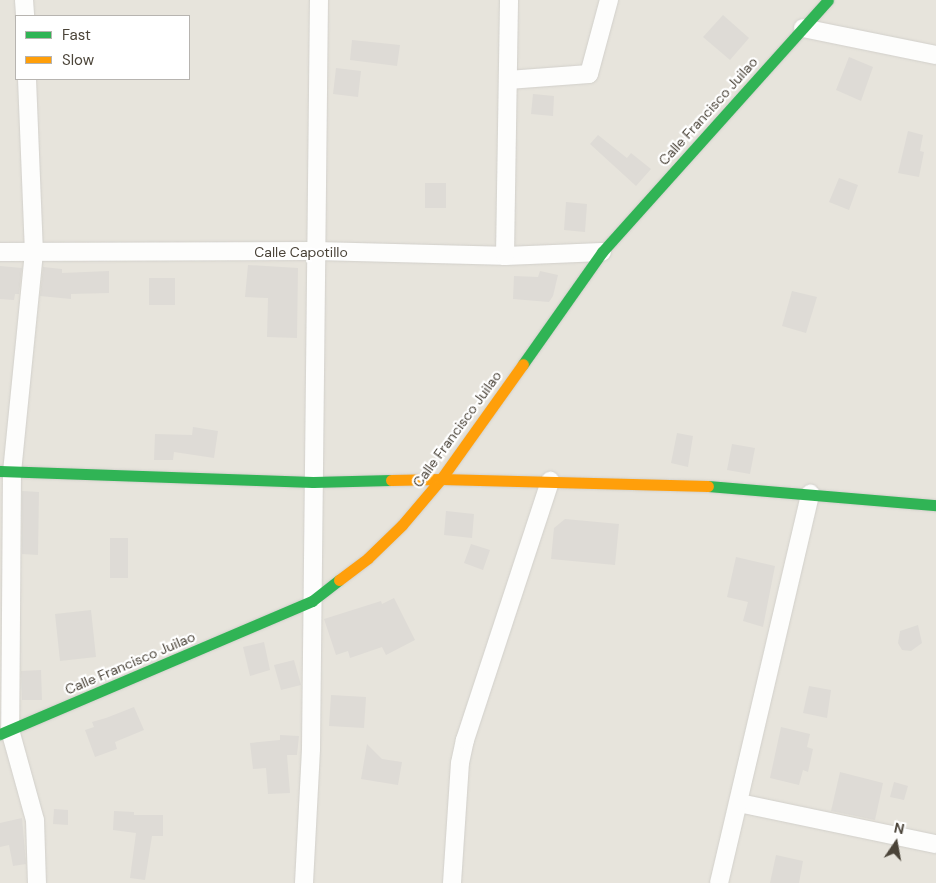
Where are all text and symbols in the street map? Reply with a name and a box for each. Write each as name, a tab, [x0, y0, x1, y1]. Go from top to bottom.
legend	[15, 15, 190, 80]
text: Fast	[62, 25, 91, 45]
text: Slow	[62, 50, 94, 70]
street label: Calle Francisco Juilao	[655, 53, 761, 169]
street label: Calle Capotillo	[254, 244, 348, 260]
street label: Calle Francisco Juilao	[409, 368, 505, 490]
street label: Calle Francisco Juilao	[62, 628, 198, 698]
north arrow	[871, 818, 921, 868]
text: N	[892, 818, 906, 838]

